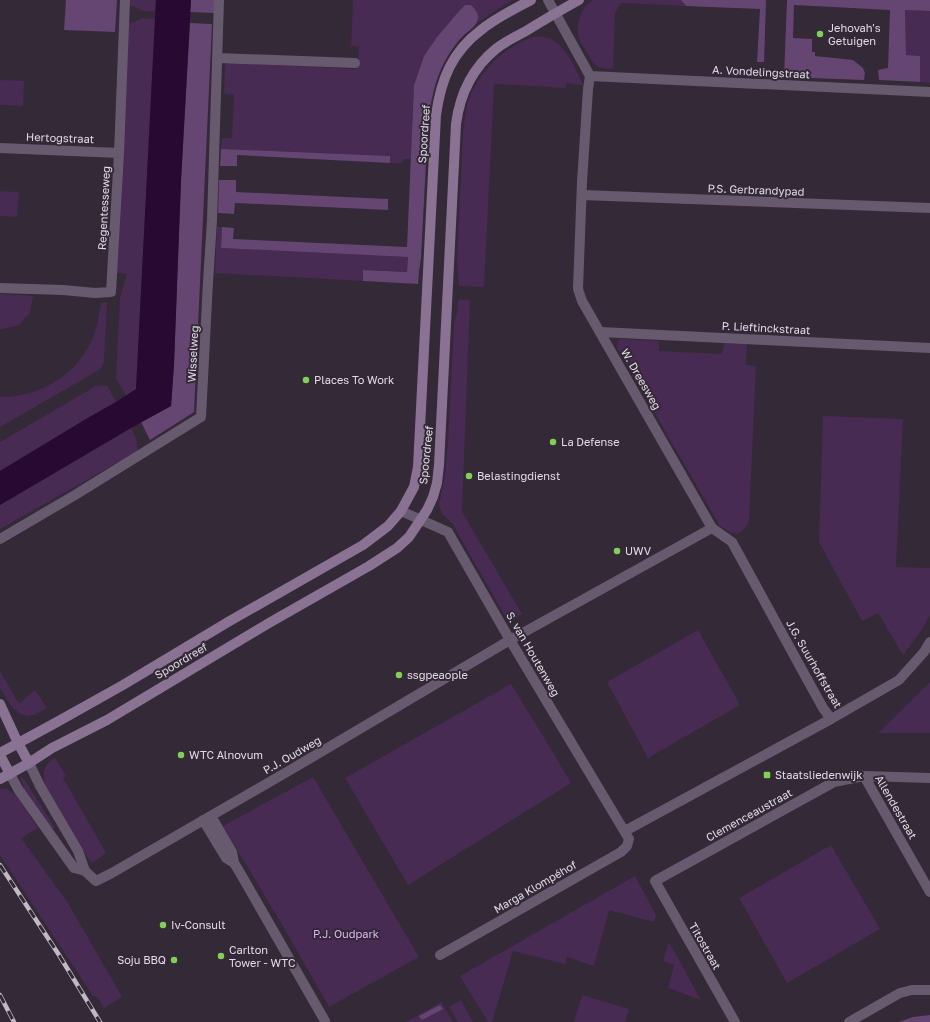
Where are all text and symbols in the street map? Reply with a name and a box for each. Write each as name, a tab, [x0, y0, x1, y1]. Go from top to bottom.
place label: Jehovah's Getuigen	[828, 21, 881, 47]
marker: Jehovah's Getuigen	[815, 29, 825, 39]
street label: A. Vondelingstraat	[712, 62, 810, 81]
street label: Spoordreef	[415, 104, 432, 164]
street label: Hertogstraat	[26, 130, 94, 145]
street label: Regentesseweg	[95, 166, 112, 250]
street label: P.S. Gerbrandypad	[707, 181, 805, 198]
street label: P. Lieftinckstraat	[721, 319, 811, 336]
street label: Wisselweg	[185, 325, 200, 383]
street label: W. Dreesweg	[619, 346, 664, 412]
place label: Places To Work	[314, 373, 394, 386]
marker: Places To Work	[301, 375, 311, 385]
street label: Spoordreef	[416, 425, 435, 485]
place label: La Defense	[561, 435, 620, 448]
marker: La Defense	[548, 437, 558, 447]
place label: Belastingdienst	[477, 469, 560, 482]
marker: Belastingdienst	[464, 471, 474, 481]
place label: UWV	[625, 544, 652, 557]
marker: UWV	[612, 546, 622, 556]
street label: S. van Houtenweg	[504, 609, 563, 698]
street label: J.G. Suurhoffstraat	[784, 617, 845, 710]
street label: Spoordreef	[152, 640, 209, 681]
place label: ssgpeaople	[407, 668, 468, 681]
marker: ssgpeaople	[394, 670, 404, 680]
street label: P.J. Oudweg	[261, 733, 323, 776]
place label: WTC Alnovum	[189, 748, 263, 761]
marker: WTC Alnovum	[176, 750, 186, 760]
place label: Staatsliedenwijk	[775, 768, 862, 781]
marker: Staatsliedenwijk	[762, 770, 772, 780]
street label: Allendestraat	[873, 773, 920, 841]
street label: Clemenceaustraat	[703, 785, 794, 844]
street label: Marga Klompéhof	[491, 858, 578, 916]
place label: Iv-Consult	[171, 918, 226, 931]
marker: Iv-Consult	[158, 920, 168, 930]
street label: Titostraat	[687, 920, 724, 971]
park label: P.J. Oudpark	[313, 927, 379, 940]
place label: Carlton Tower - WTC	[229, 943, 295, 969]
marker: Carlton Tower - WTC	[216, 951, 226, 961]
place label: Soju BBQ	[117, 953, 166, 966]
marker: Soju BBQ	[169, 955, 179, 965]

